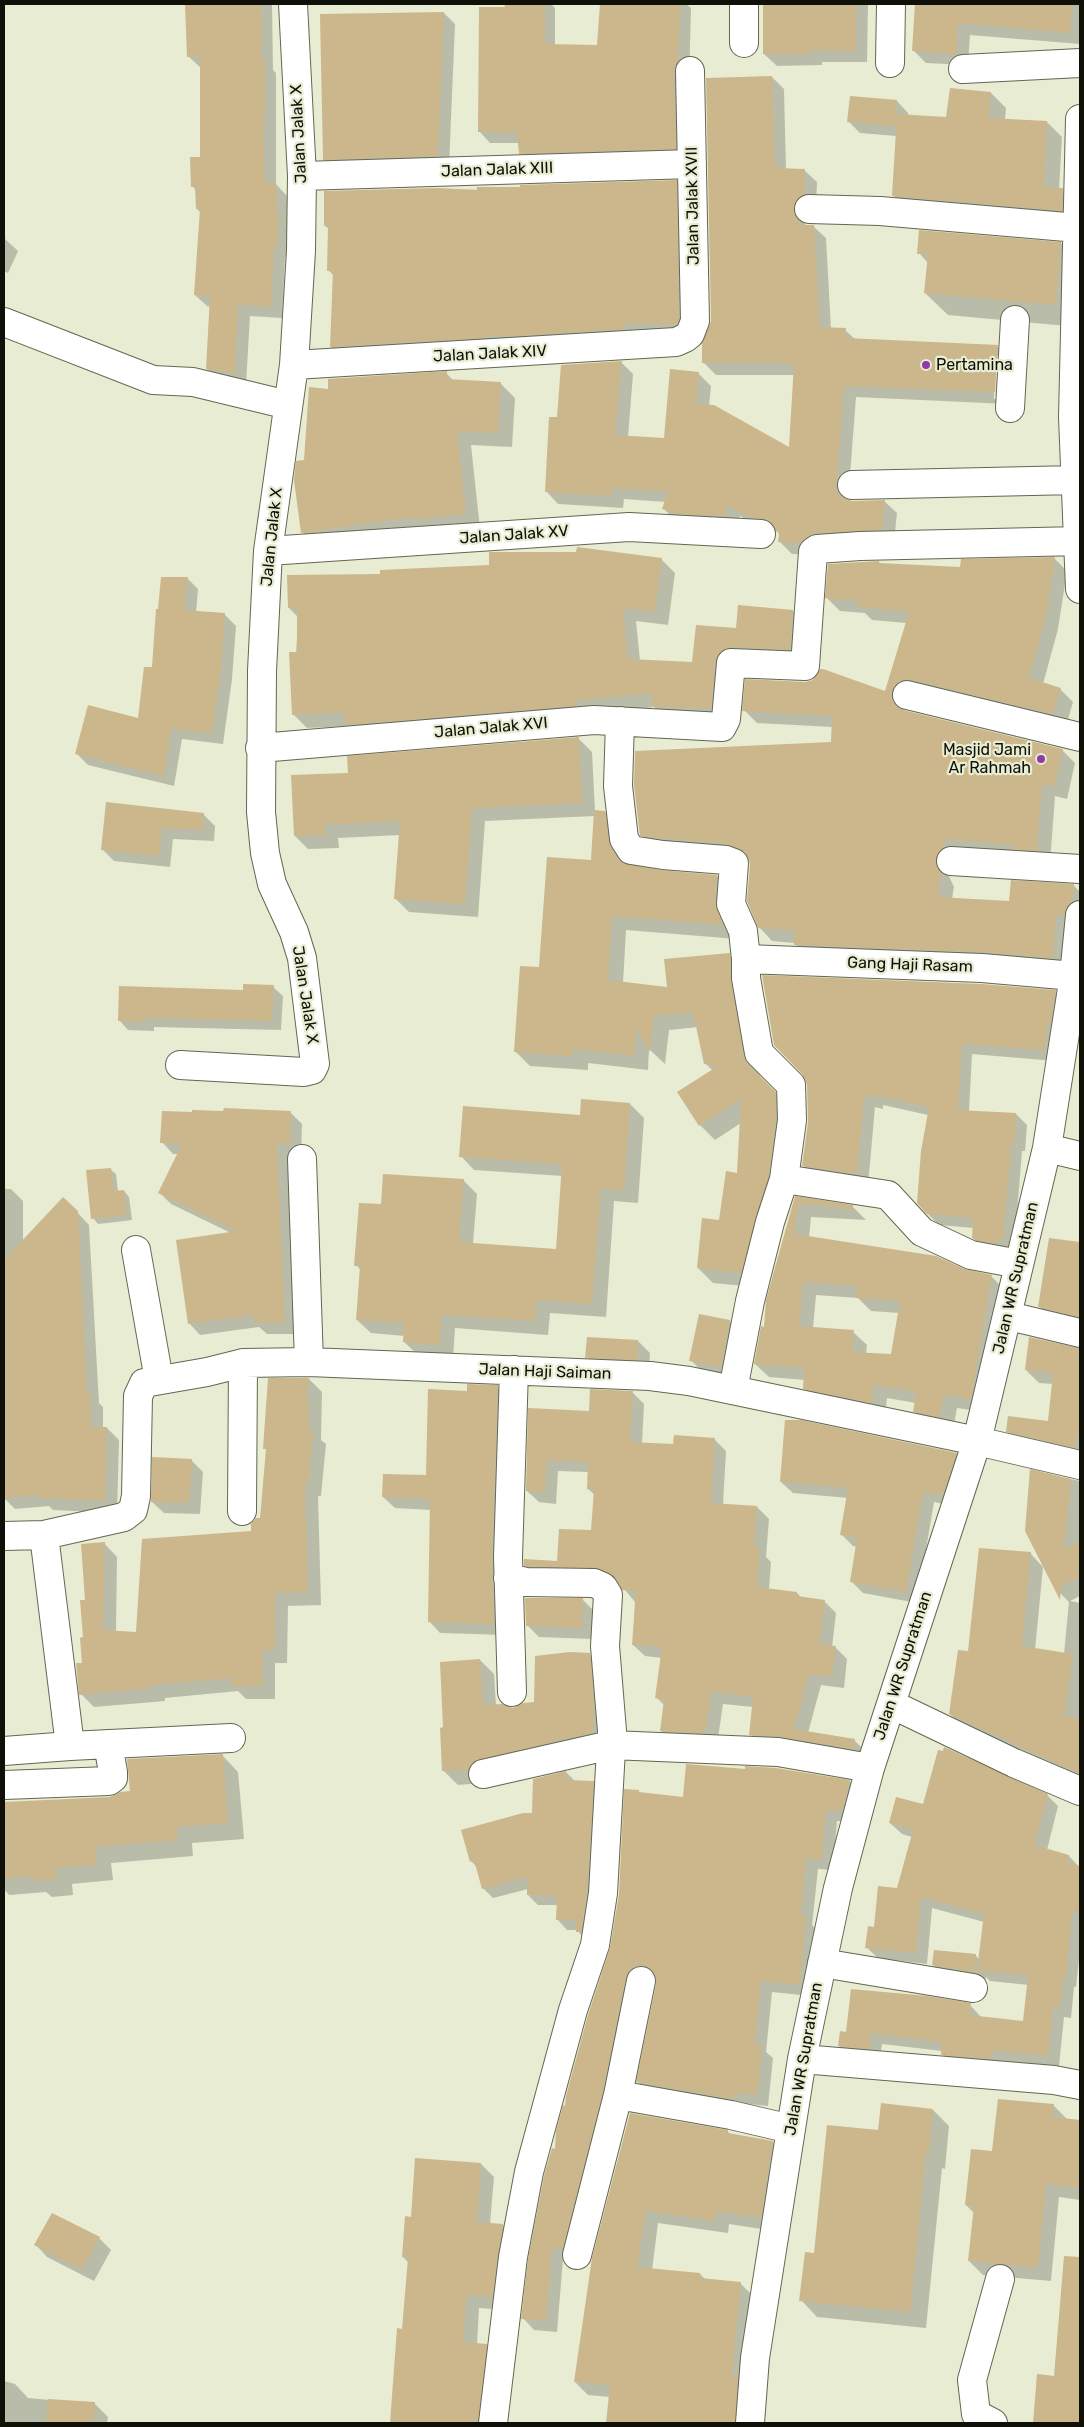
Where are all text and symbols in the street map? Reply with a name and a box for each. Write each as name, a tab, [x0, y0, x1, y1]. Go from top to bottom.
street label: Jalan Jalak X	[287, 84, 311, 184]
street label: Jalan Jalak XVII	[682, 147, 704, 265]
street label: Jalan Jalak XIII	[441, 158, 553, 182]
street label: Jalan Jalak XIV	[433, 341, 547, 367]
place label: Pertamina	[936, 355, 1013, 375]
marker: Pertamina	[920, 359, 932, 371]
street label: Jalan Jalak X	[257, 487, 287, 587]
street label: Jalan Jalak XV	[459, 522, 569, 548]
street label: Jalan Jalak XVI	[433, 713, 549, 743]
place label: Masjid Jami Ar Rahmah	[943, 740, 1031, 778]
marker: Masjid Jami Ar Rahmah	[1035, 753, 1047, 765]
street label: Jalan Jalak X	[288, 945, 322, 1045]
street label: Gang Haji Rasam	[847, 953, 973, 977]
street label: Jalan WR Supratman	[989, 1200, 1043, 1356]
street label: Jalan Haji Saiman	[478, 1360, 612, 1384]
street label: Jalan WR Supratman	[870, 1589, 936, 1743]
street label: Jalan WR Supratman	[781, 1981, 827, 2137]

